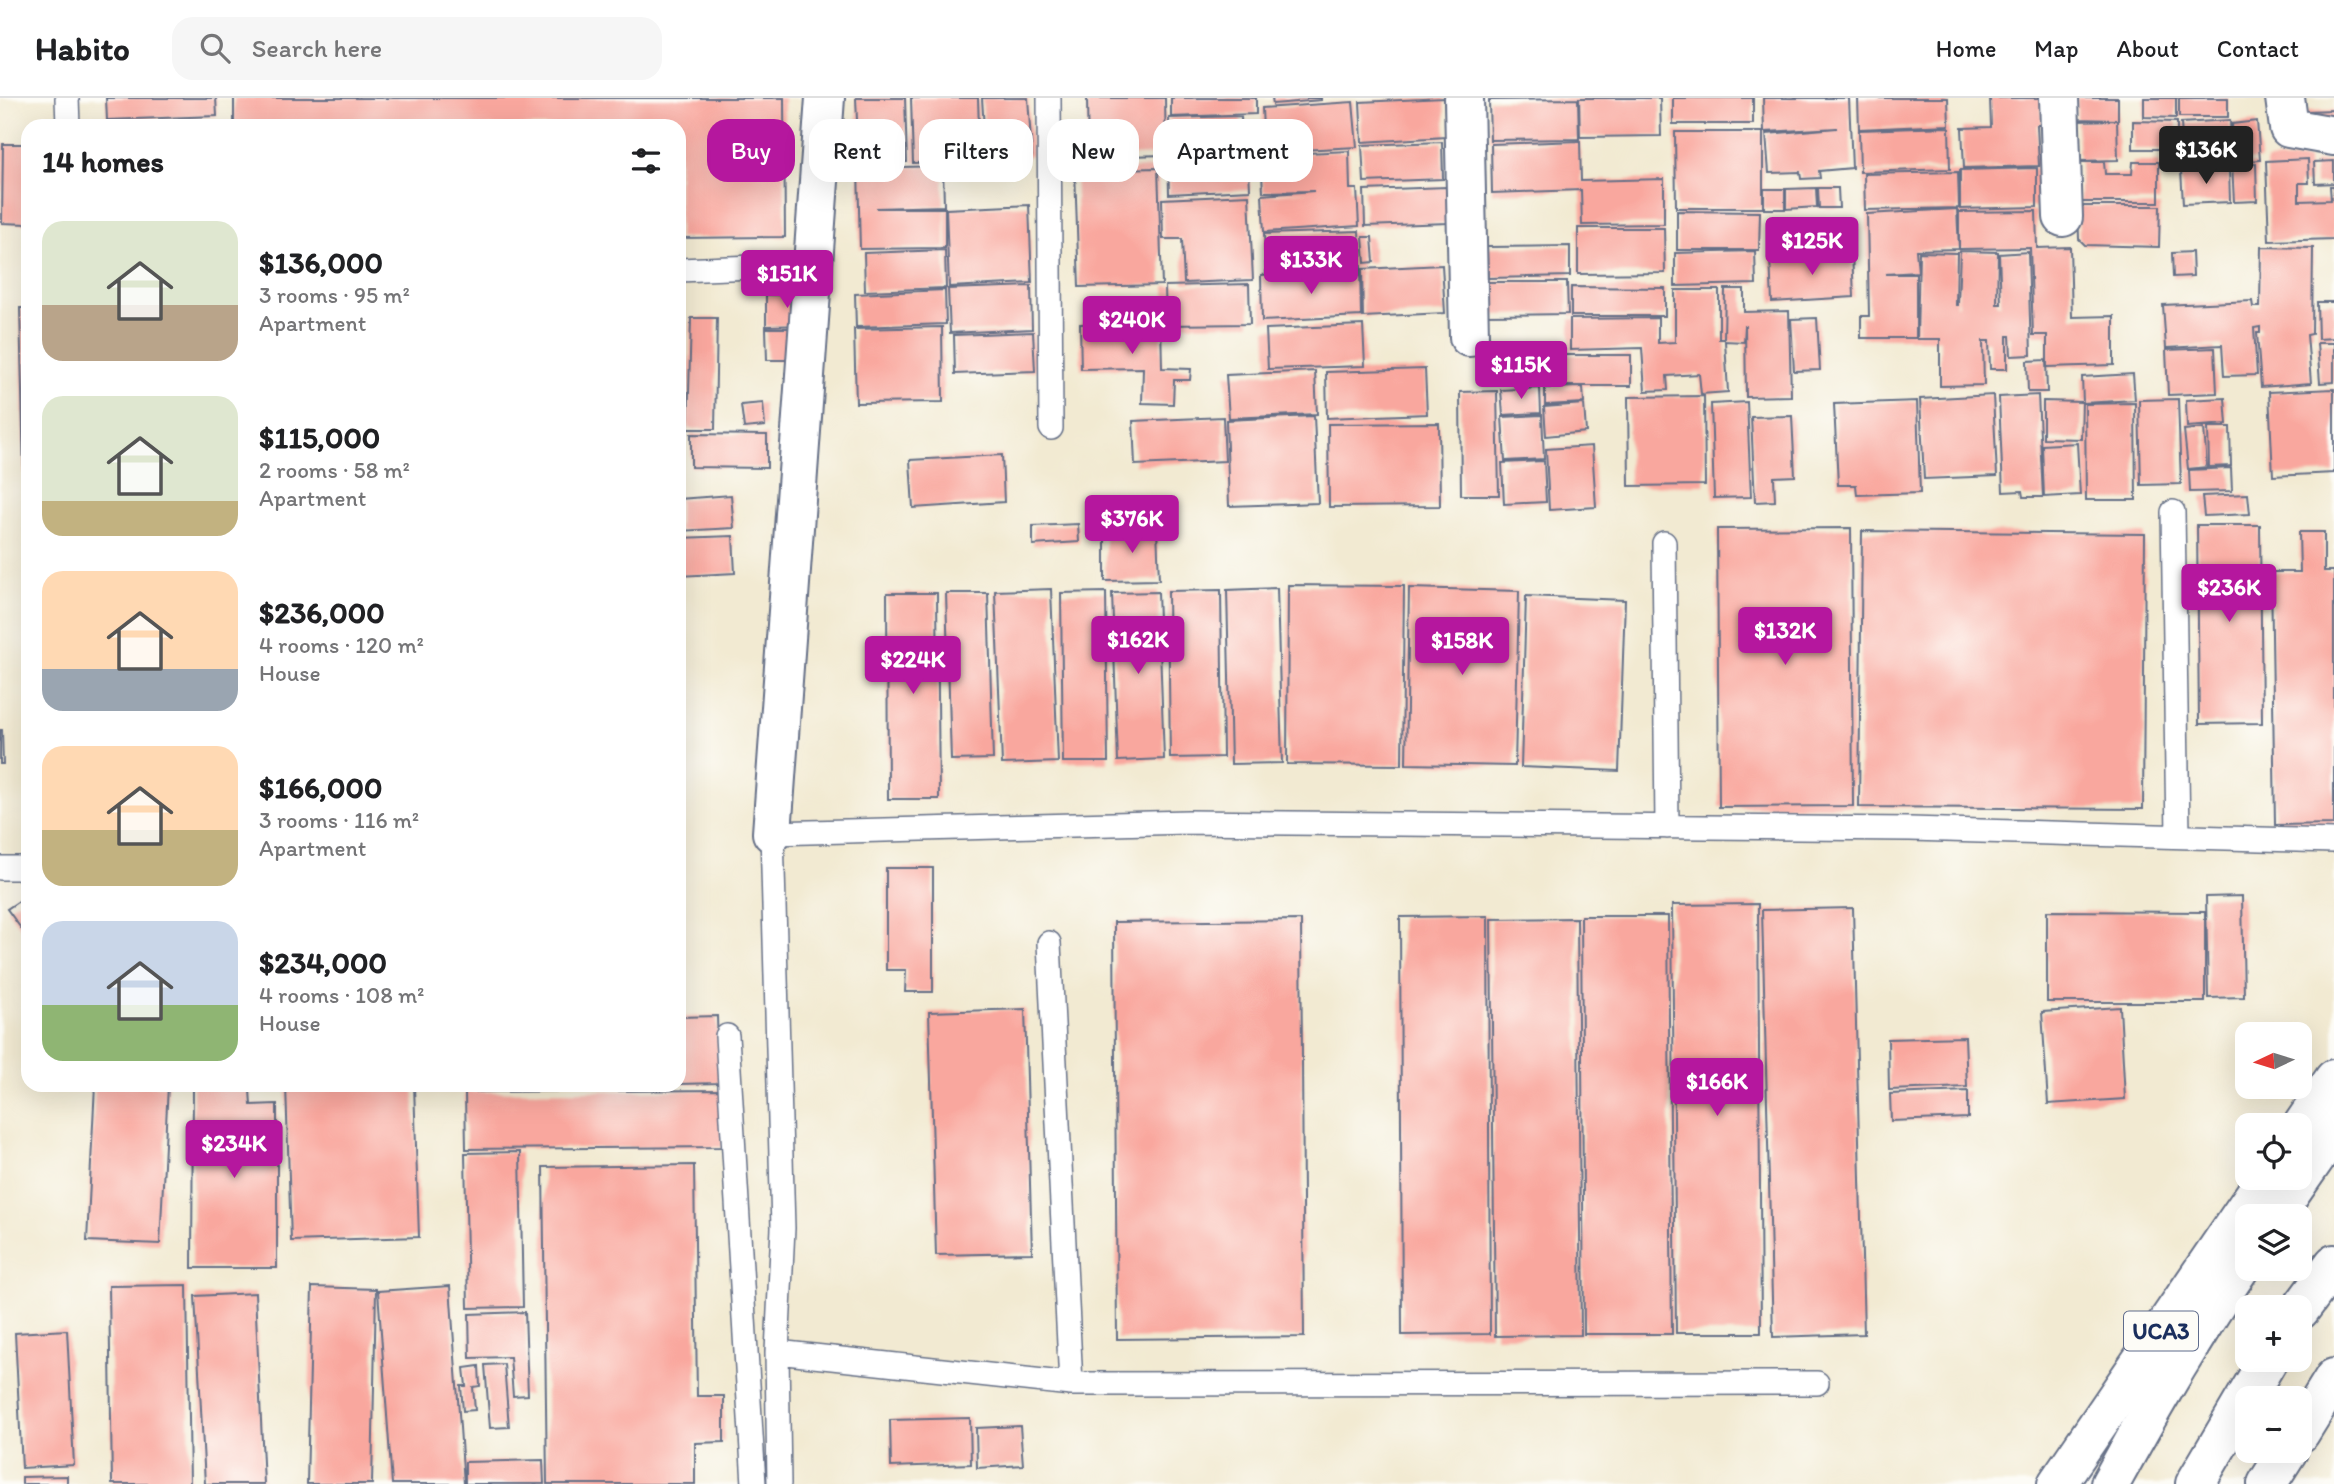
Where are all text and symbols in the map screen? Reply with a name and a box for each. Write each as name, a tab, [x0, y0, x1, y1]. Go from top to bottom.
search box	[172, 17, 662, 80]
text: Habito	[35, 29, 130, 68]
icon: search	[196, 29, 234, 67]
text: Search here	[252, 32, 382, 64]
text: Home	[1936, 34, 1996, 63]
text: Map	[2034, 34, 2078, 63]
text: About	[2116, 34, 2179, 63]
text: Contact	[2217, 34, 2299, 63]
chip: Buy	[707, 119, 795, 182]
chip: Rent	[809, 119, 905, 182]
chip: Filters	[919, 119, 1033, 182]
chip: New	[1047, 119, 1139, 182]
chip: Apartment	[1153, 119, 1313, 182]
pin: $136K	[2157, 126, 2255, 186]
text: $136K	[2175, 135, 2237, 163]
icon: filters	[627, 142, 665, 180]
text: 14 homes	[42, 143, 164, 180]
pin: $125K	[1763, 218, 1861, 277]
text: $125K	[1781, 226, 1843, 254]
pin: $133K	[1262, 236, 1360, 296]
text: $136,000	[259, 244, 383, 281]
text: $133K	[1280, 245, 1342, 273]
icon: home	[98, 249, 182, 333]
pin: $151K	[738, 250, 836, 310]
text: $151K	[757, 259, 817, 287]
text: 3 rooms · 95 m²	[259, 281, 410, 309]
pin: $240K	[1083, 296, 1181, 356]
text: $240K	[1099, 305, 1165, 333]
text: Apartment	[259, 309, 366, 337]
pin: $115K	[1472, 342, 1570, 401]
text: $115K	[1491, 350, 1551, 378]
text: $115,000	[259, 419, 380, 456]
icon: home	[98, 424, 182, 508]
text: 2 rooms · 58 m²	[259, 456, 410, 484]
text: Apartment	[259, 484, 366, 512]
pin: $376K	[1083, 496, 1181, 555]
text: $376K	[1101, 504, 1163, 532]
pin: $236K	[2180, 564, 2278, 624]
text: $236K	[2197, 573, 2261, 601]
text: $236,000	[259, 594, 385, 631]
icon: home	[98, 599, 182, 683]
pin: $132K	[1736, 608, 1834, 667]
pin: $162K	[1089, 616, 1187, 676]
text: $132K	[1754, 616, 1816, 644]
pin: $158K	[1413, 618, 1511, 677]
text: $162K	[1107, 625, 1169, 653]
text: $158K	[1431, 626, 1493, 654]
text: 4 rooms · 120 m²	[259, 631, 424, 659]
pin: $224K	[864, 636, 962, 696]
text: $224K	[881, 645, 945, 673]
text: House	[259, 659, 321, 687]
text: $166,000	[259, 769, 382, 806]
icon: home	[98, 774, 182, 858]
text: 3 rooms · 116 m²	[259, 806, 419, 834]
text: Apartment	[259, 834, 366, 862]
text: $234,000	[259, 944, 387, 981]
icon: home	[98, 949, 182, 1033]
text: 4 rooms · 108 m²	[259, 981, 424, 1009]
text: House	[259, 1009, 321, 1037]
north arrow	[2235, 1022, 2312, 1099]
map controls	[2235, 1022, 2312, 1463]
pin: $166K	[1668, 1058, 1766, 1118]
text: $166K	[1686, 1067, 1748, 1095]
button: locate	[2235, 1113, 2312, 1190]
pin: $234K	[185, 1121, 283, 1180]
text: $234K	[202, 1129, 266, 1157]
button: layers	[2235, 1204, 2312, 1281]
button: +	[2235, 1295, 2312, 1372]
road number: UCA3	[2124, 1312, 2198, 1350]
button: −	[2235, 1386, 2312, 1463]

